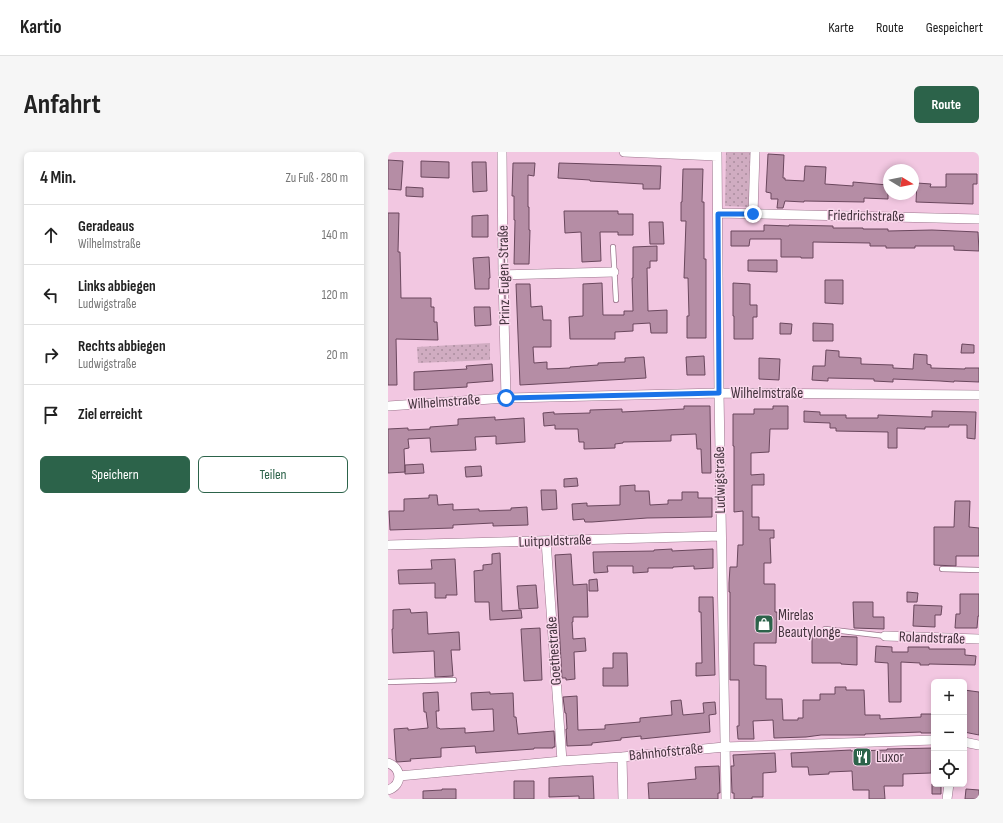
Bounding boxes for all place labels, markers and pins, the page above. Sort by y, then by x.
place label: Mirelas Beautylonge [778,606,841,642]
shop icon: Mirelas Beautylonge [753,613,775,635]
restaurant icon: Luxor [851,746,873,768]
place label: Luxor [876,748,904,767]

